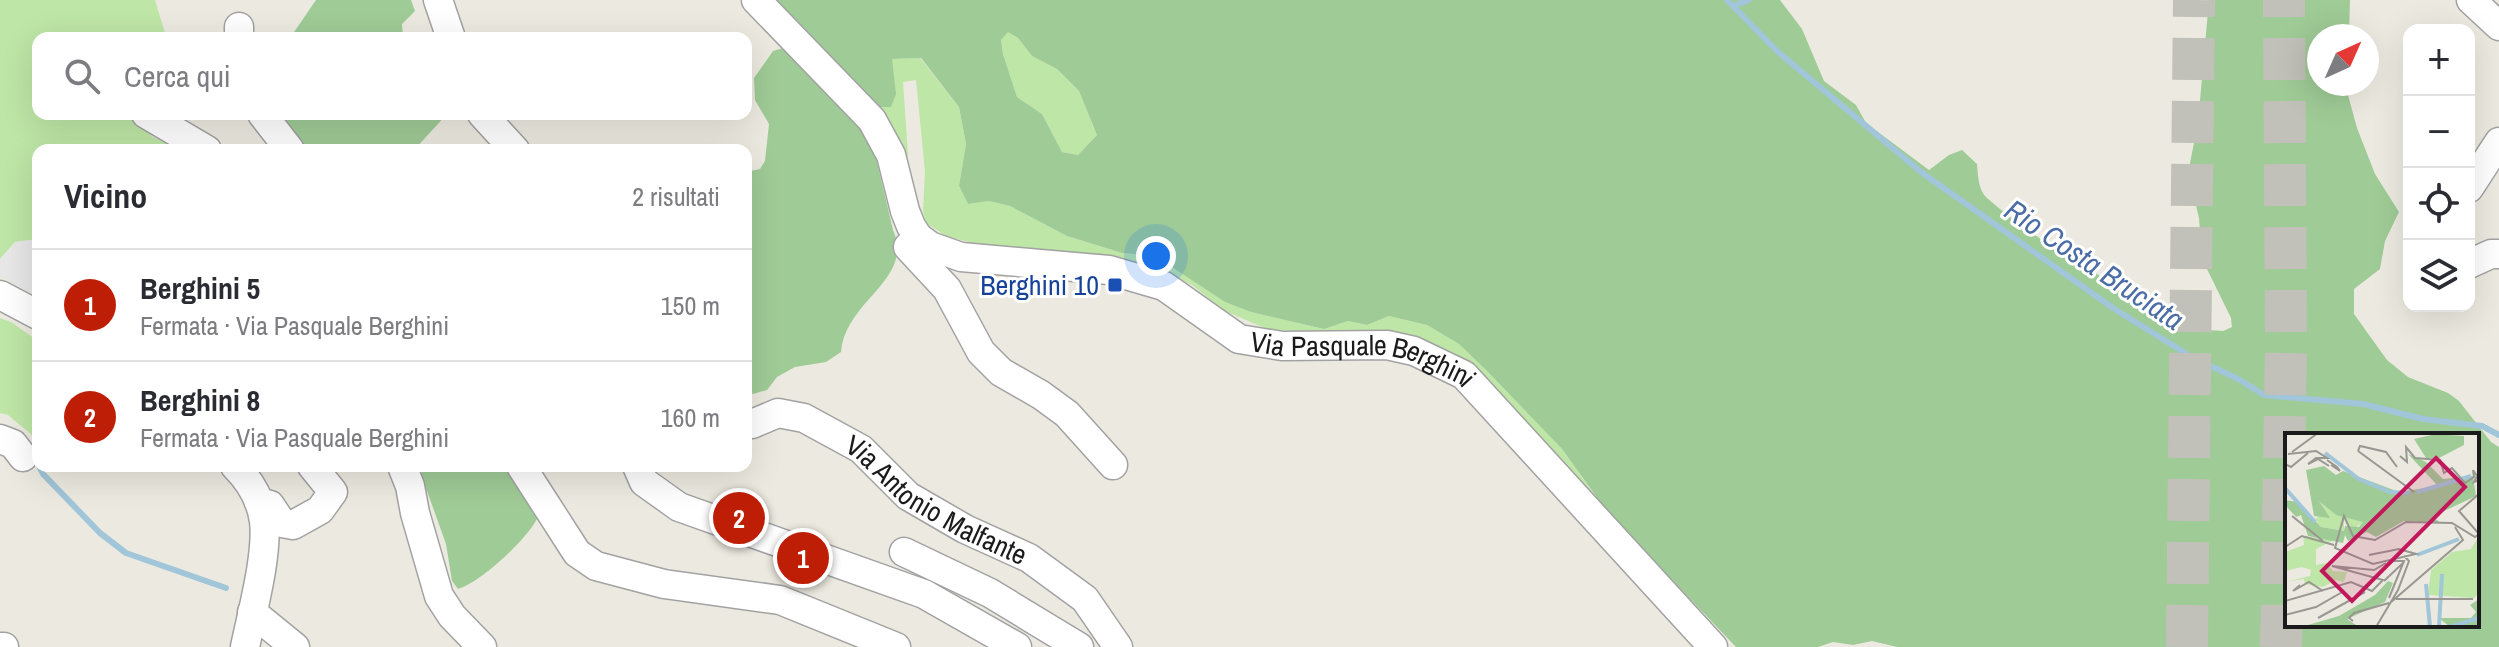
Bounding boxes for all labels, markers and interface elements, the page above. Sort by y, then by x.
north arrow [2307,24,2379,96]
map controls [2403,24,2475,312]
button: + [2403,24,2475,96]
search box [32,32,752,120]
icon: search [60,54,104,98]
text: Cerca qui [124,56,231,96]
button: − [2403,96,2475,168]
button: locate [2403,168,2475,240]
text: Vicino [64,173,147,219]
text: 2 risultati [632,179,720,214]
water label: Rio Costa Bruciata [1997,189,2192,339]
your location [1136,236,1176,276]
button: layers [2403,240,2475,312]
place label: Berghini 10 [980,266,1099,304]
text: Berghini 5 [140,268,260,308]
marker: Berghini 10 [1106,276,1124,294]
text: 1 [84,288,96,323]
text: 150 m [661,288,720,323]
text: Fermata · Via Pasquale Berghini [140,308,449,343]
street label: Via Pasquale Berghini [1248,322,1485,395]
text: Berghini 8 [140,380,260,420]
text: 2 [84,400,96,435]
text: 160 m [661,400,720,435]
text: Fermata · Via Pasquale Berghini [140,420,449,455]
street label: Via Antonio Malfante [839,425,1033,574]
inset map [2285,433,2479,627]
pin: 2 [713,488,765,548]
pin: 1 [777,528,829,588]

